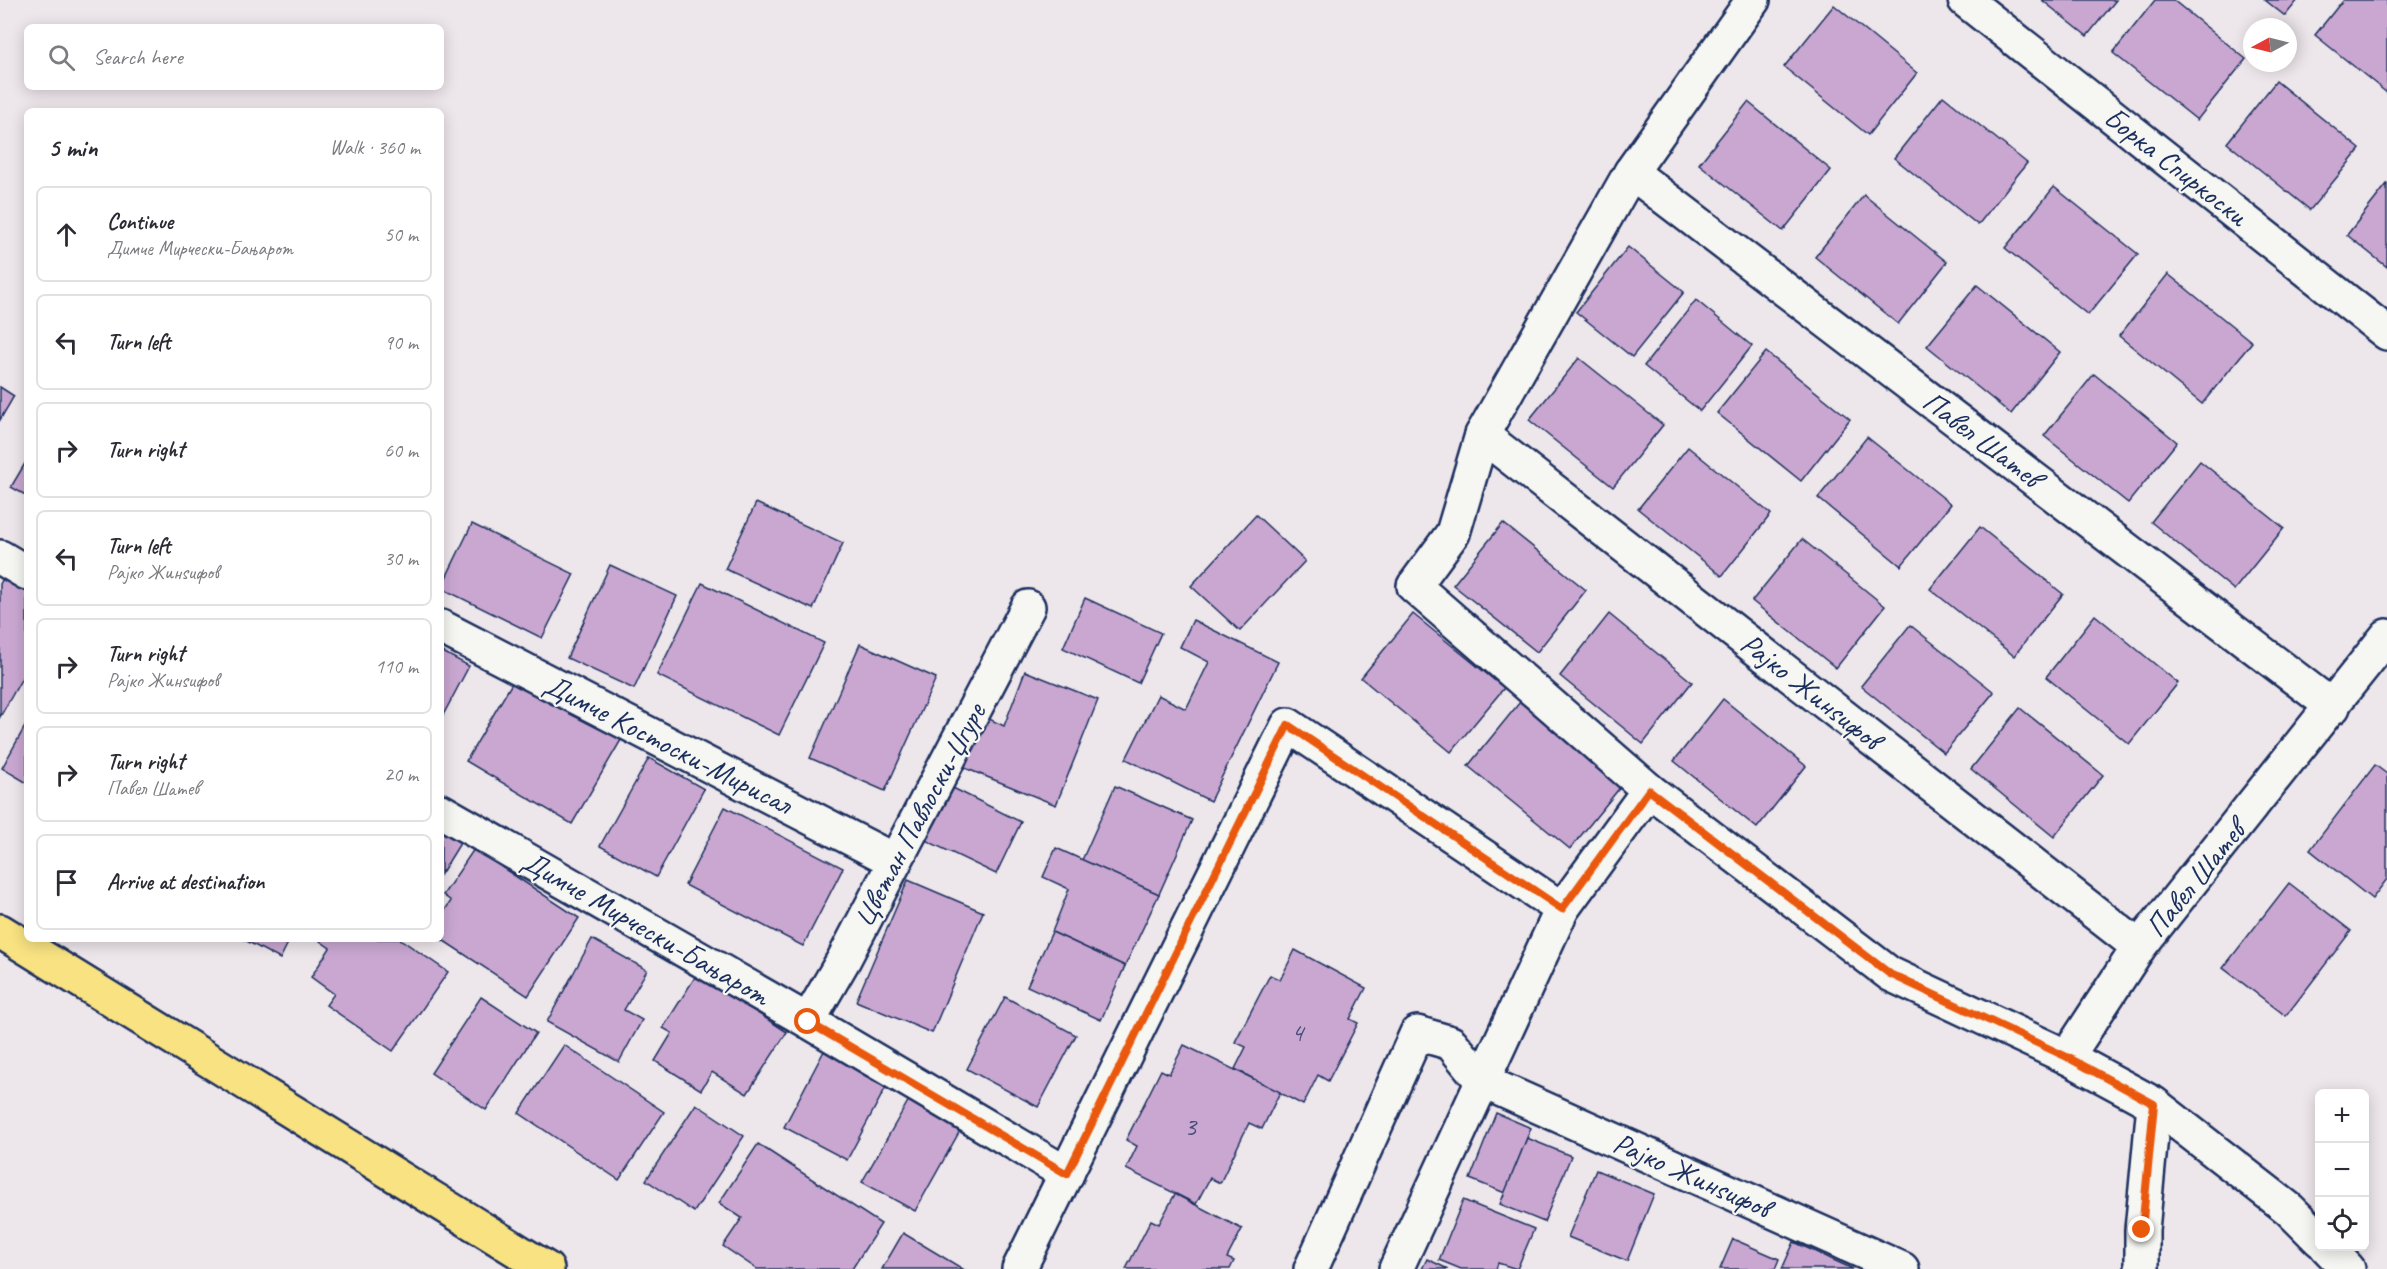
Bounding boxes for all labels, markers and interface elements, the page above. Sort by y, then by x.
north arrow [2243,18,2297,72]
search box [24,24,444,90]
icon: search [45,41,78,74]
text: Search here [93,43,183,71]
street label: Борка Спиркоски [2096,98,2257,235]
text: 5 min [48,131,97,164]
text: Walk · 360 m [330,135,420,160]
text: Continue [107,208,173,236]
icon: ahead [50,218,83,251]
text: 50 m [384,222,418,247]
text: Димче Мирчески-Бањарот [107,236,293,261]
icon: left [50,326,83,359]
text: Turn left [107,328,171,356]
text: 90 m [384,330,418,355]
street label: Павел Шатев [1915,382,2054,500]
icon: right [50,434,83,467]
text: Turn right [107,436,184,464]
text: 60 m [384,438,418,463]
text: Turn left [107,532,171,560]
icon: left [50,542,83,575]
text: 30 m [384,546,418,571]
text: Рајко Жинѕифов [107,560,219,585]
street label: Рајко Жинѕифов [1733,624,1893,761]
text: Turn right [107,640,184,668]
icon: right [50,650,83,683]
text: 110 m [375,654,418,679]
street label: Димче Костоски-Мирисал [538,665,800,824]
text: Рајко Жинѕифов [107,668,219,693]
street label: Цветан Павлоски-Џгуре [844,695,995,933]
text: Turn right [107,748,184,776]
icon: right [50,758,83,791]
text: 20 m [384,762,418,787]
text: Павел Шатев [107,776,199,801]
street label: Павел Шатев [2137,808,2258,945]
street label: Димче Мирчески-Бањарот [516,842,778,1015]
icon: arrive [50,866,83,899]
text: Arrive at destination [107,868,264,896]
route start [794,1008,820,1034]
house number: 4 [1291,1015,1306,1049]
map controls [2315,1089,2369,1251]
button: + [2315,1089,2369,1143]
house number: 3 [1184,1109,1198,1143]
street label: Рајко Жинѕифов [1608,1124,1781,1229]
button: − [2315,1143,2369,1197]
button: locate [2315,1197,2369,1251]
route end [2128,1216,2154,1242]

